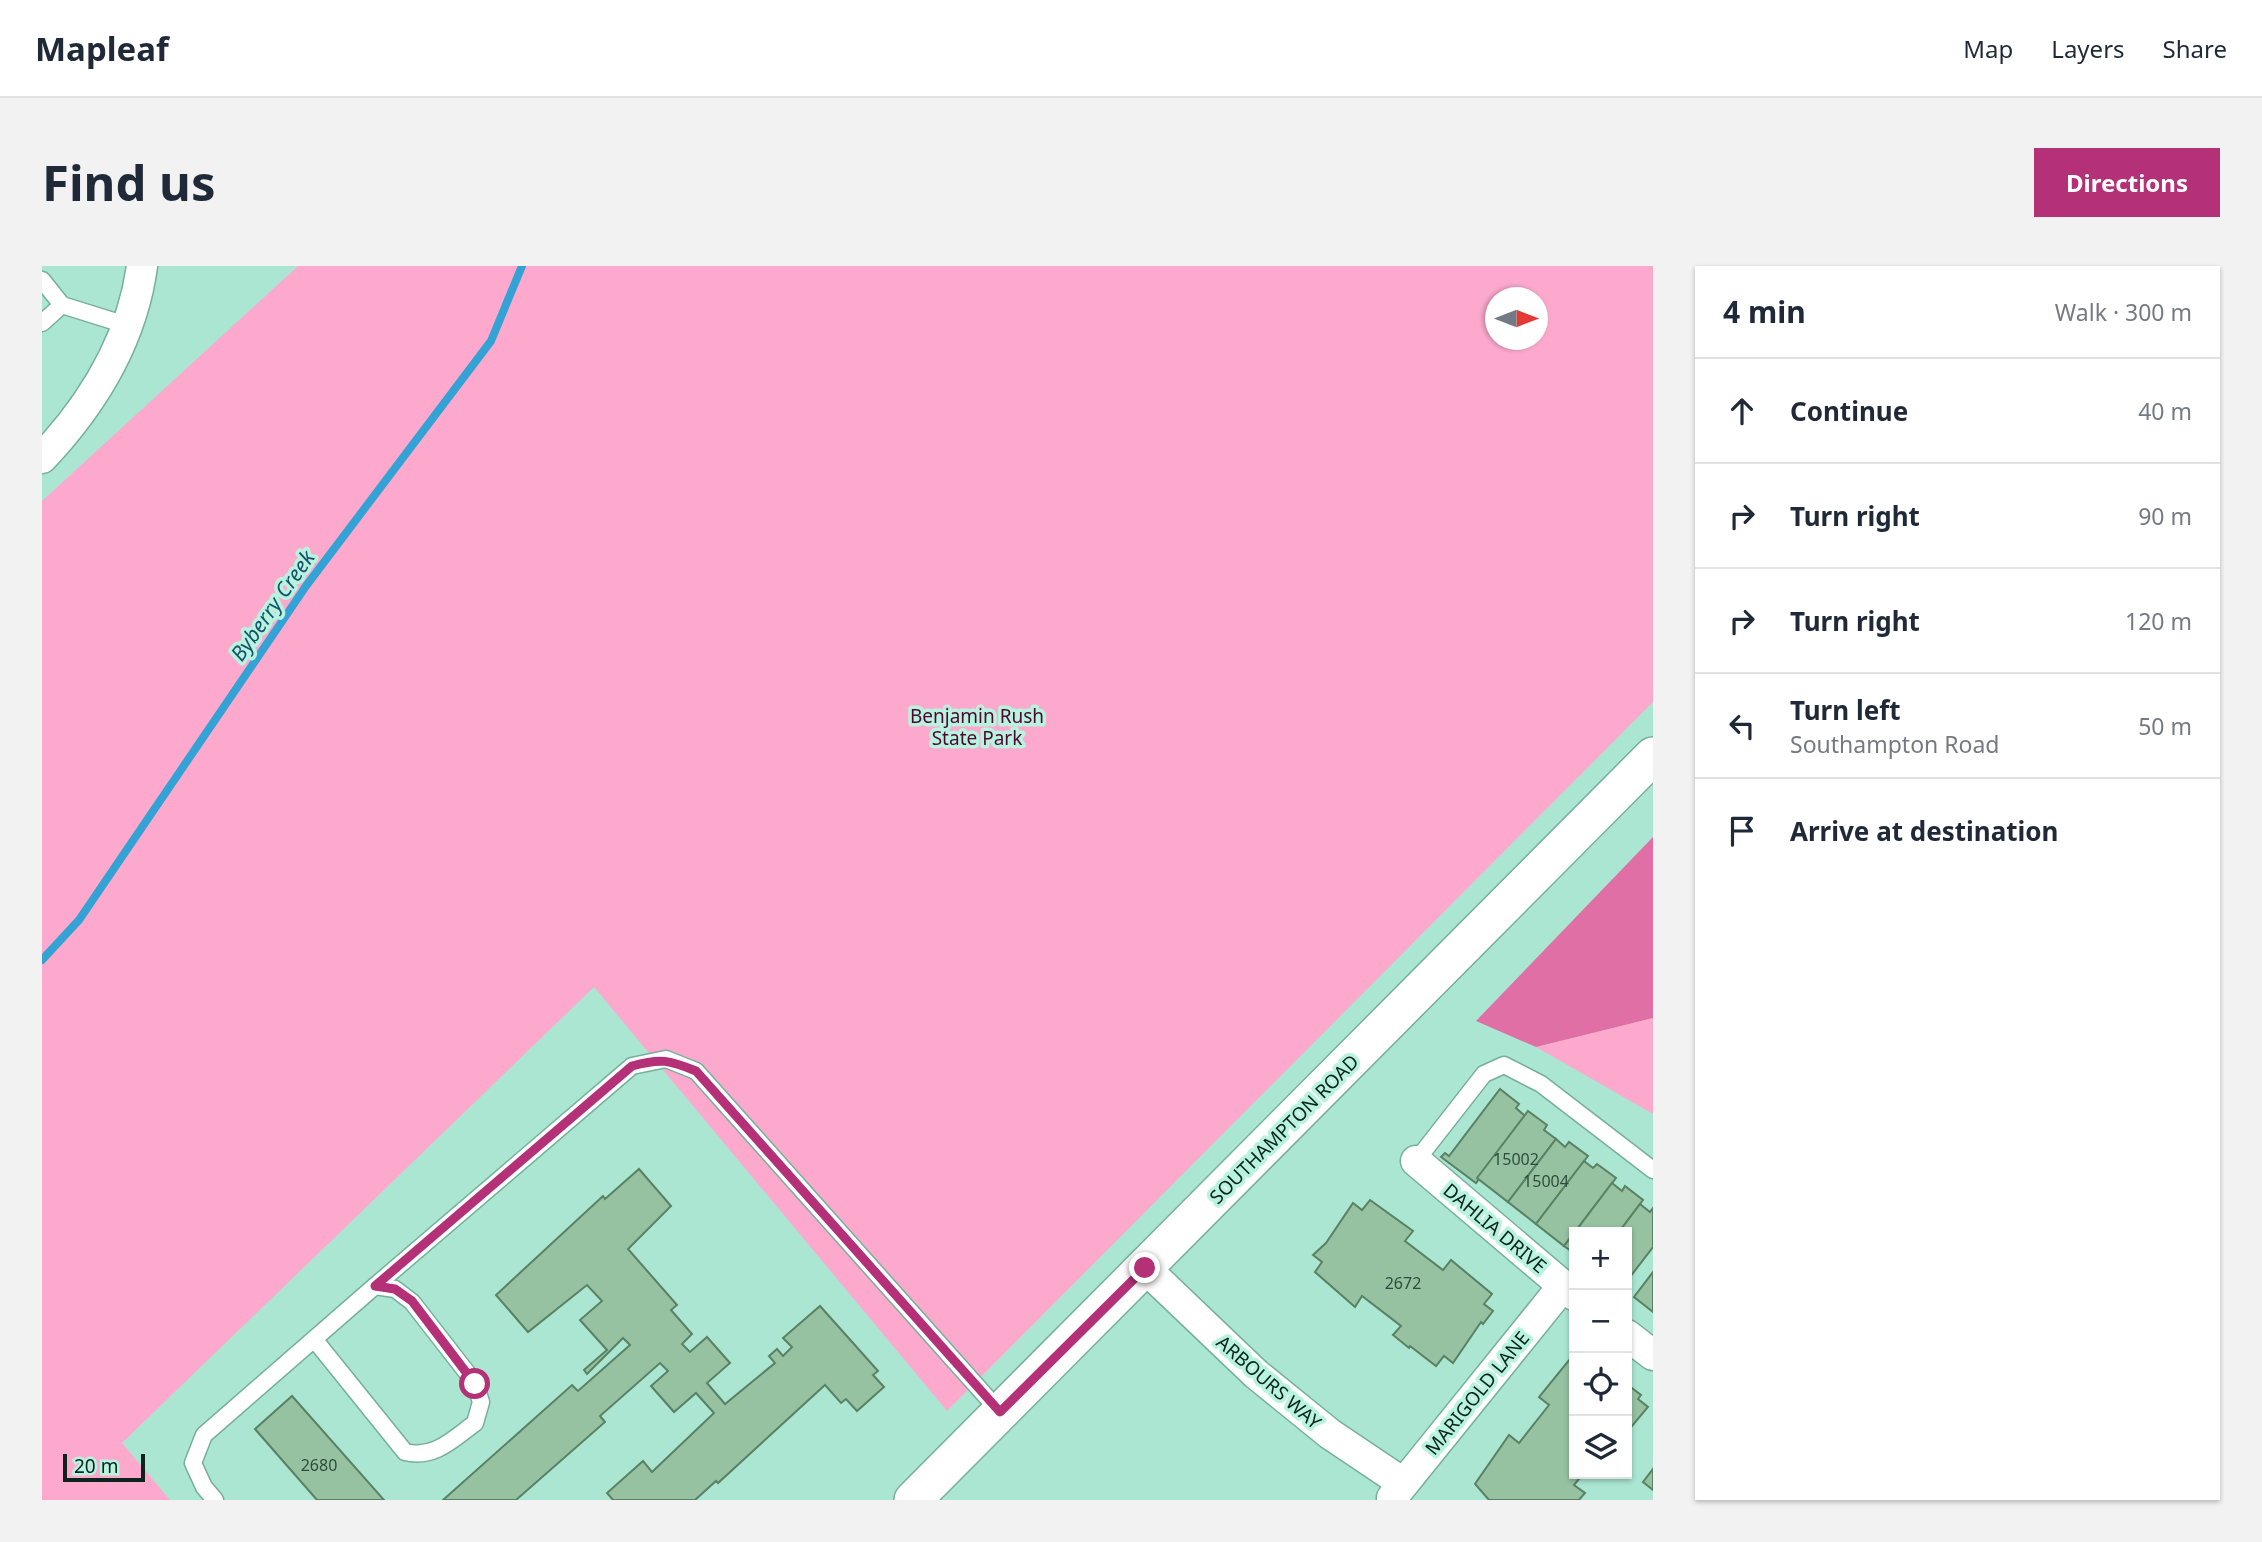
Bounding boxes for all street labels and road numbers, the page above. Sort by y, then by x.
street label: SOUTHAMPTON ROAD [1204,1049,1364,1209]
street label: DAHLIA DRIVE [1438,1177,1552,1279]
street label: MARIGOLD LANE [1419,1326,1535,1460]
street label: ARBOURS WAY [1211,1329,1327,1435]

